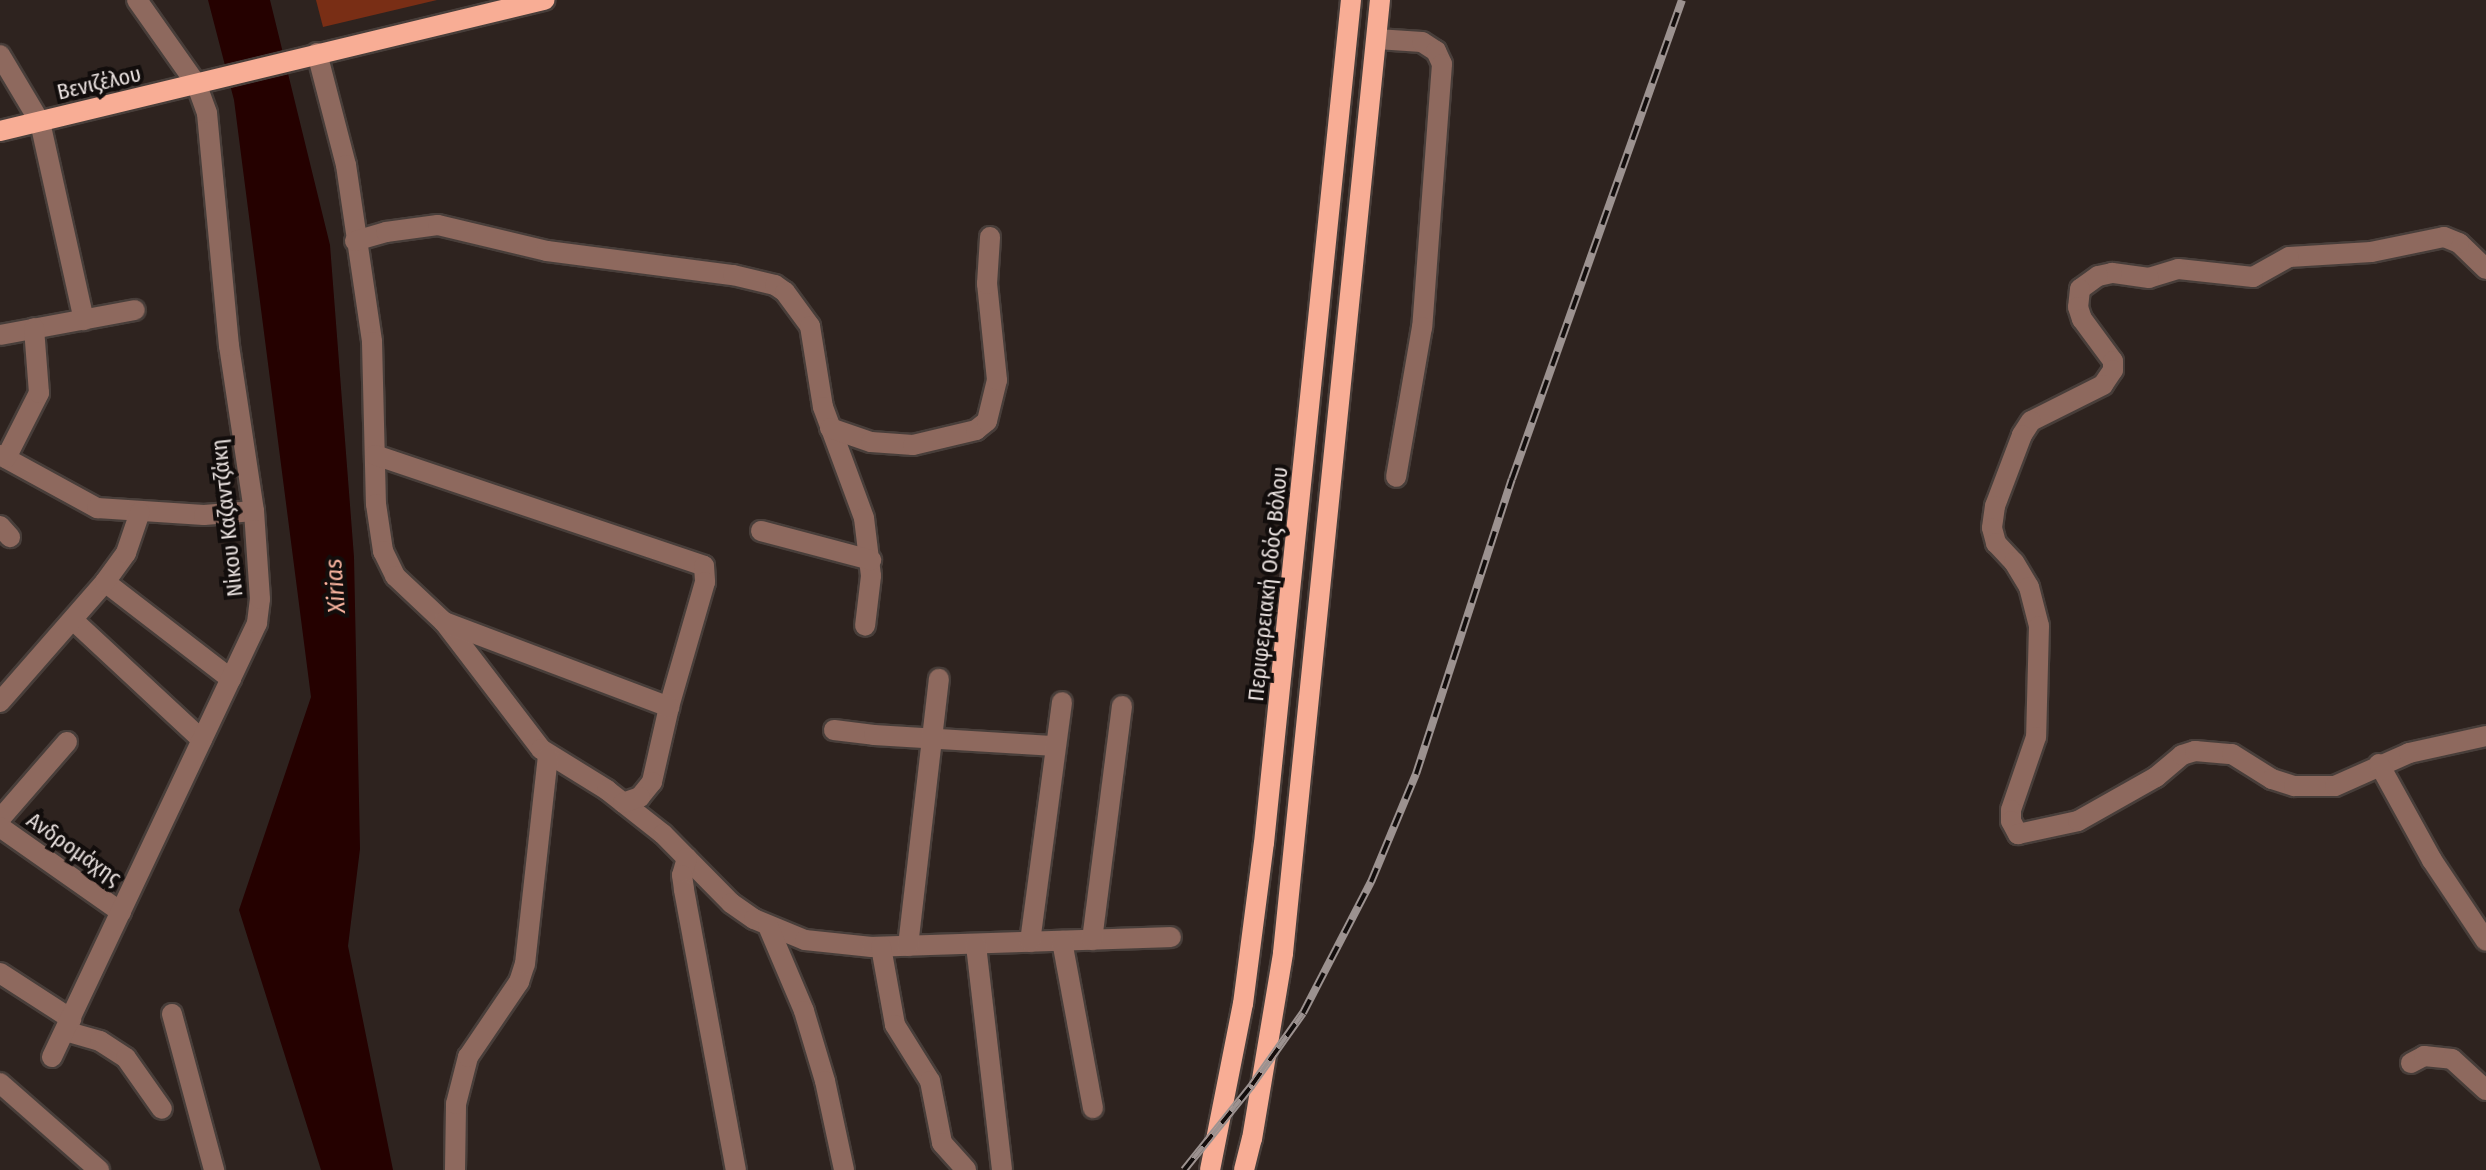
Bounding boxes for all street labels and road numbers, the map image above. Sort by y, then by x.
street label: Βενιζέλου [54,61,144,105]
street label: Νίκου Καζαντζάκη [206,438,248,598]
street label: Περιφερειακή Οδός Βόλου [1243,465,1293,703]
street label: Ανδρομάχης [22,807,126,891]

